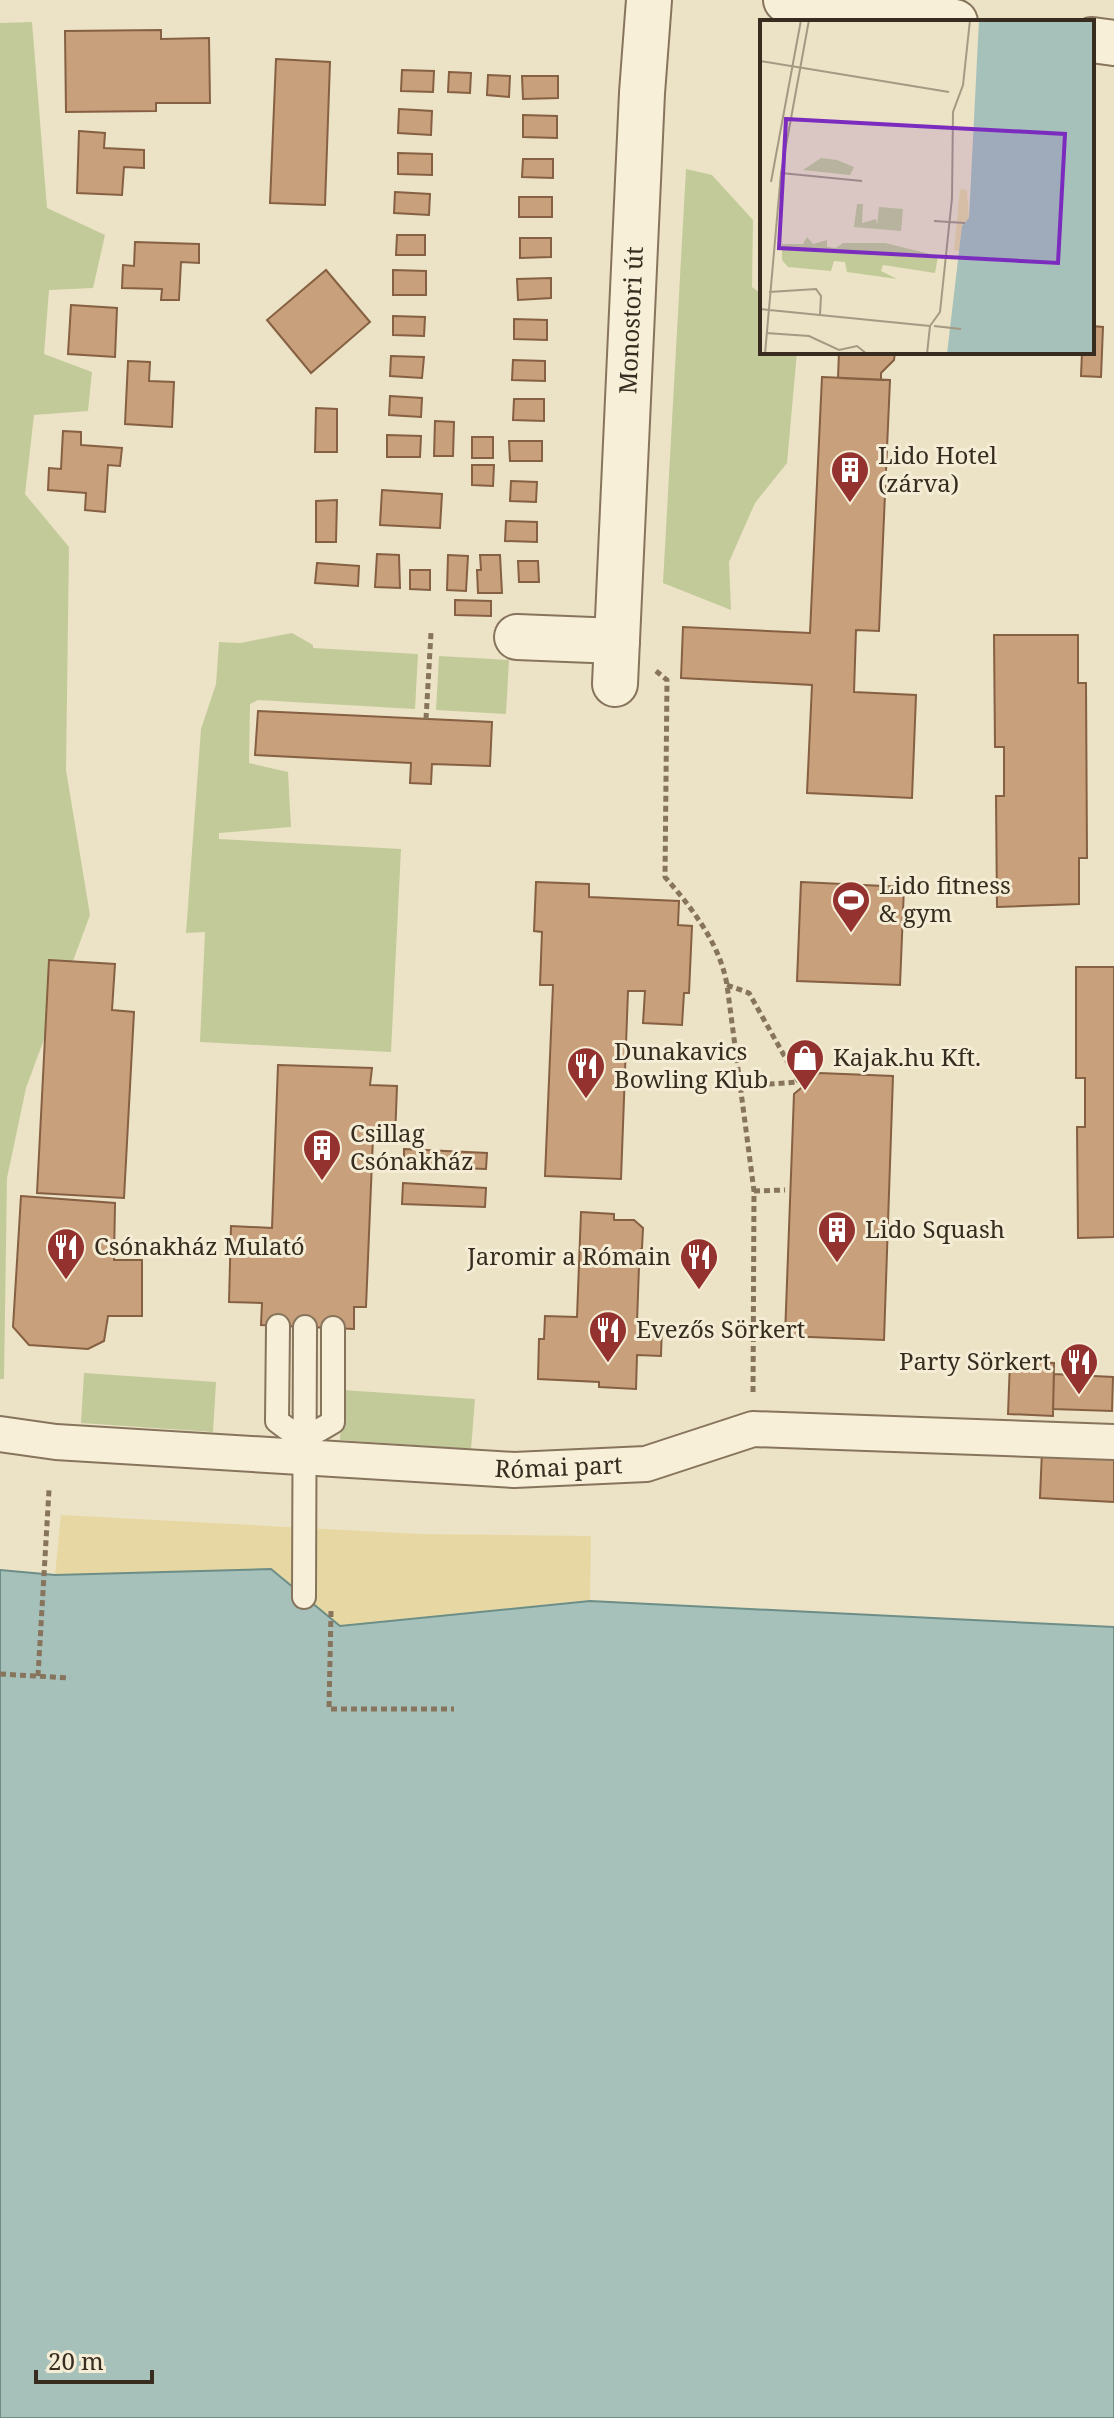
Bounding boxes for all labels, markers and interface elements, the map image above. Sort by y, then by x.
inset map [760,20,1094,354]
street label: Monostori út [610,246,650,395]
place label: Lido Hotel (zárva) [878,438,998,499]
building icon: Lido Hotel (zárva) [829,449,871,504]
place label: Lido fitness & gym [879,868,1011,929]
sports icon: Lido fitness & gym [830,879,872,934]
place label: Dunakavics Bowling Klub [614,1034,768,1095]
shop icon: Kajak.hu Kft. [784,1037,826,1092]
place label: Kajak.hu Kft. [833,1040,981,1073]
restaurant icon: Dunakavics Bowling Klub [565,1045,607,1100]
place label: Csillag Csónakház [350,1116,473,1177]
building icon: Csillag Csónakház [301,1127,343,1182]
building icon: Lido Squash [816,1209,858,1264]
place label: Lido Squash [865,1212,1005,1245]
restaurant icon: Csónakház Mulató [45,1226,87,1281]
place label: Csónakház Mulató [94,1229,305,1262]
restaurant icon: Jaromir a Rómain [678,1236,720,1291]
place label: Jaromir a Rómain [466,1239,671,1272]
restaurant icon: Evezős Sörkert [587,1309,629,1364]
place label: Evezős Sörkert [636,1312,805,1345]
restaurant icon: Party Sörkert [1058,1341,1100,1396]
place label: Party Sörkert [899,1344,1051,1377]
street label: Római part [494,1447,623,1485]
scale bar [36,2334,152,2384]
text: 20 m [48,2344,104,2377]

